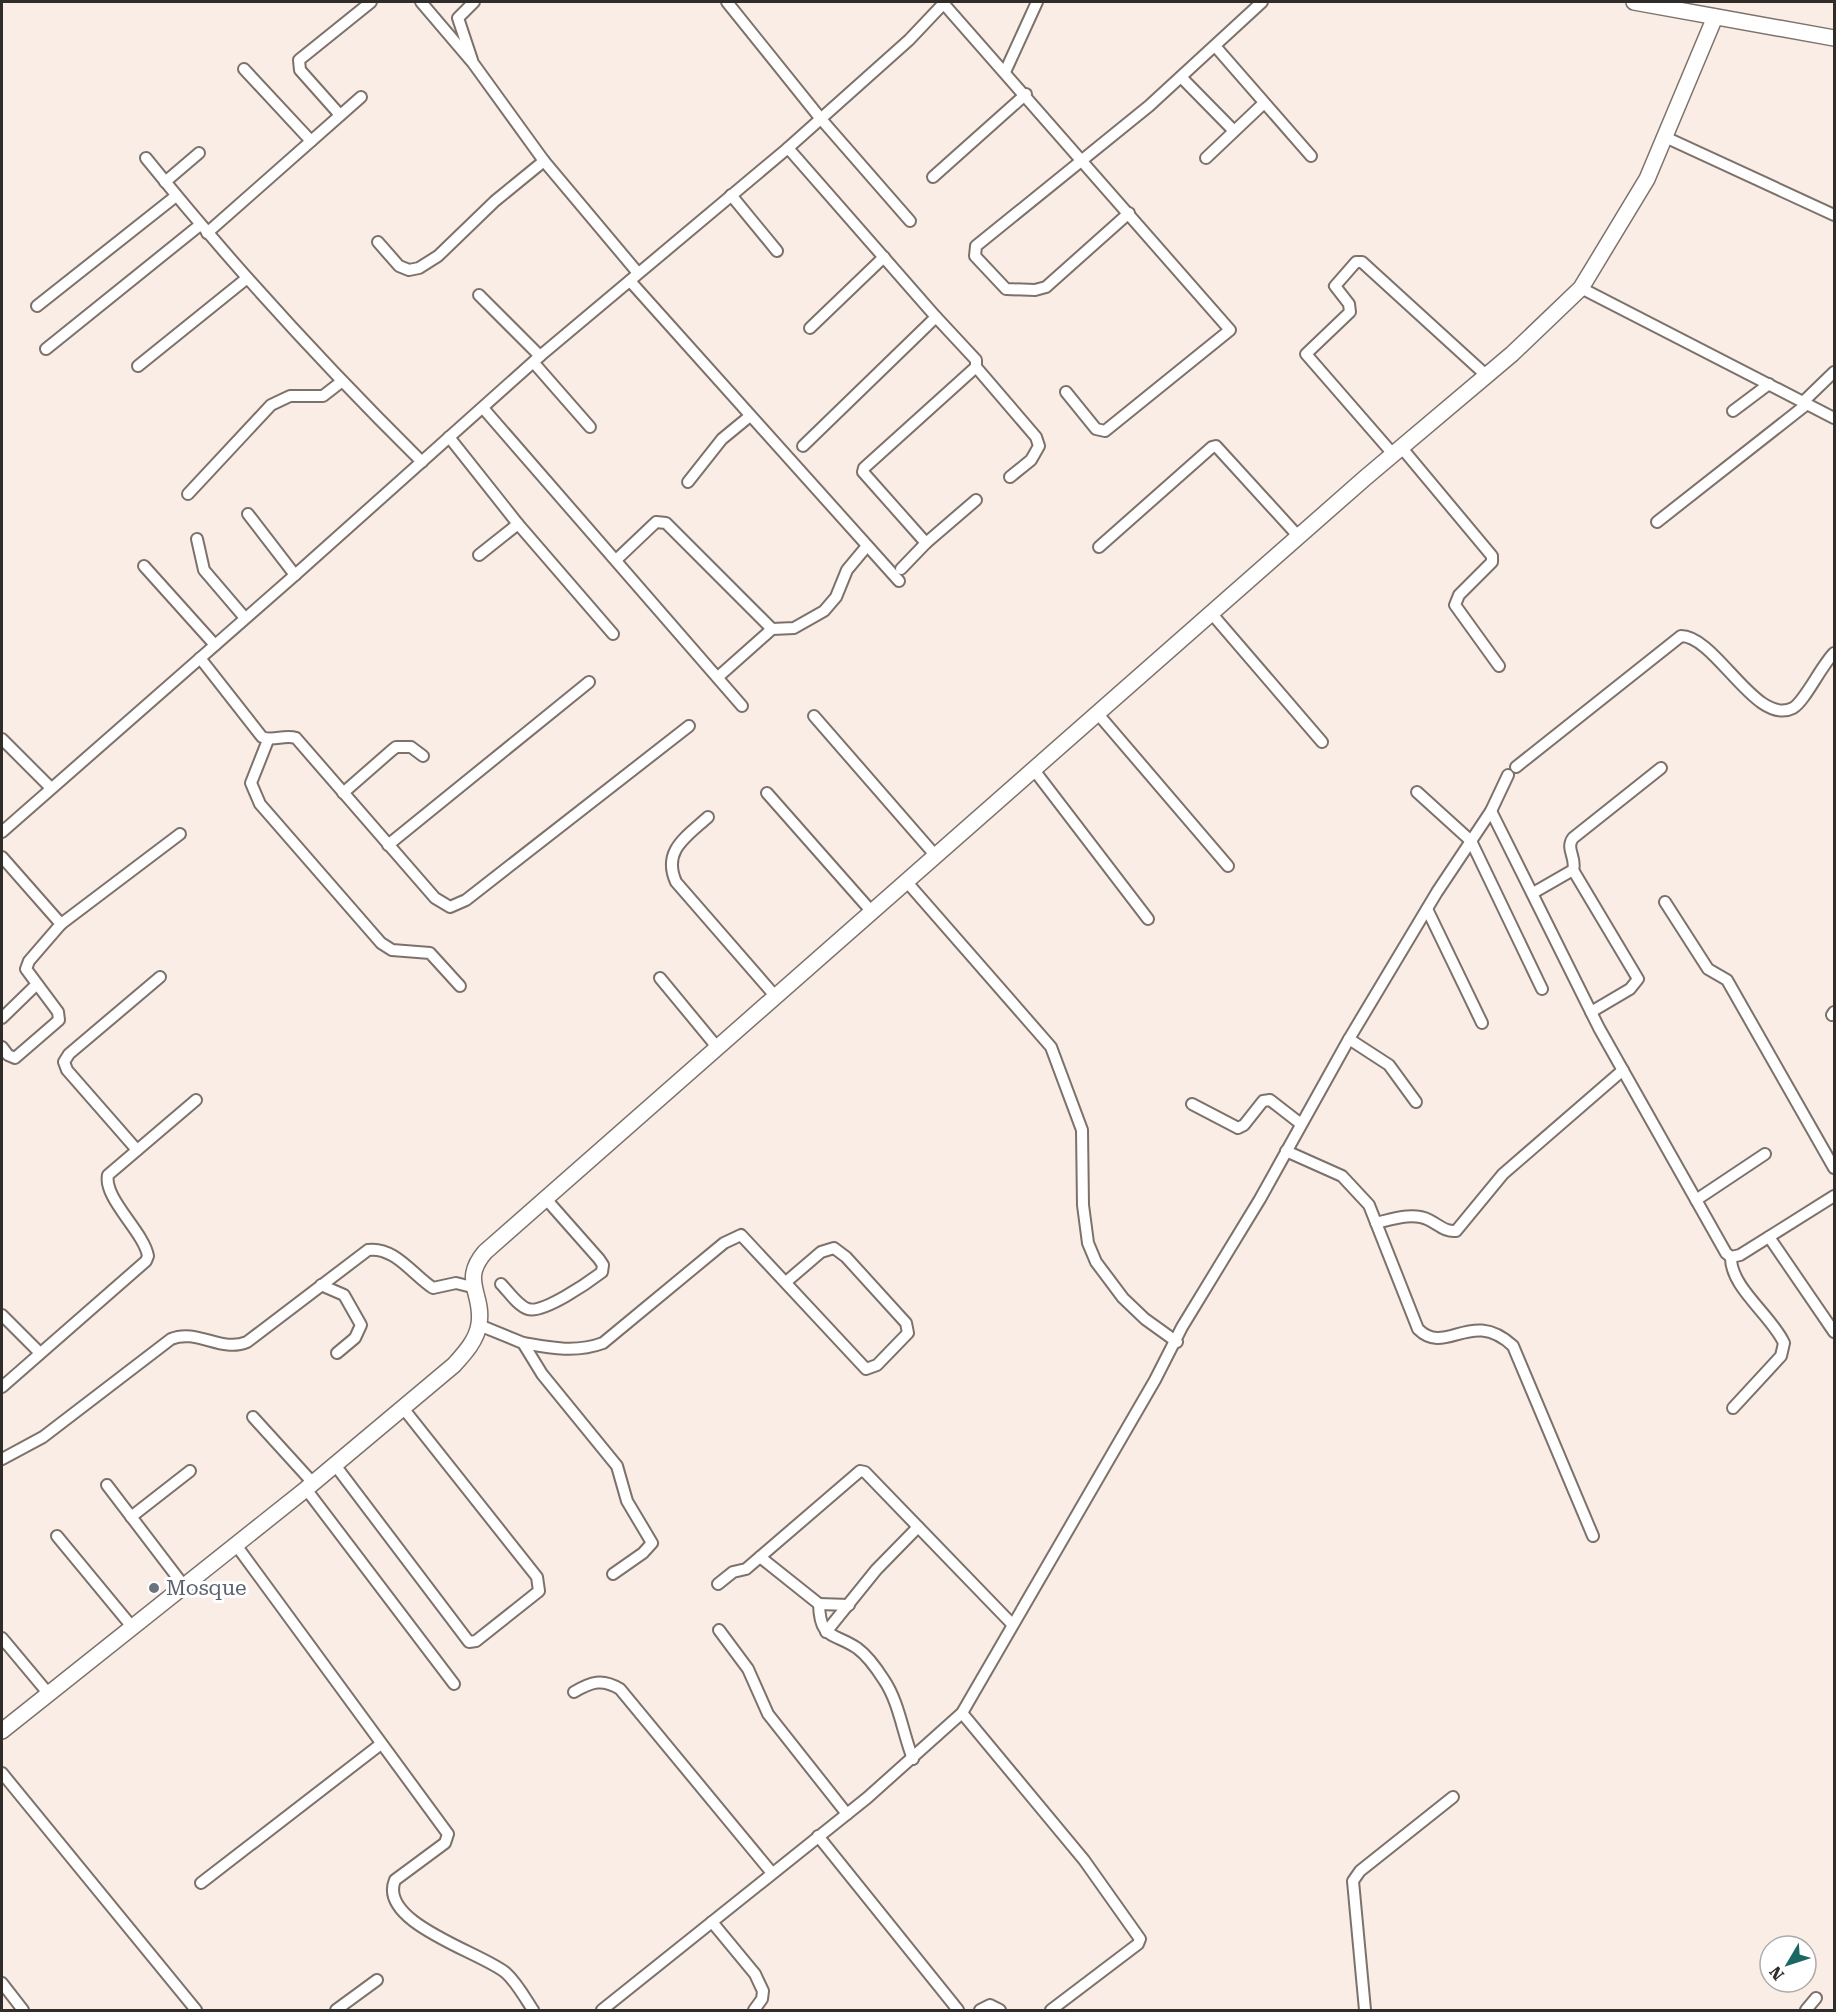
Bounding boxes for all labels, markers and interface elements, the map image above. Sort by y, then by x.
place label: Mosque [166,1576,247,1600]
marker: Mosque [147,1581,161,1595]
north arrow [1758,1934,1818,1994]
text: N [1765,1962,1788,1984]

